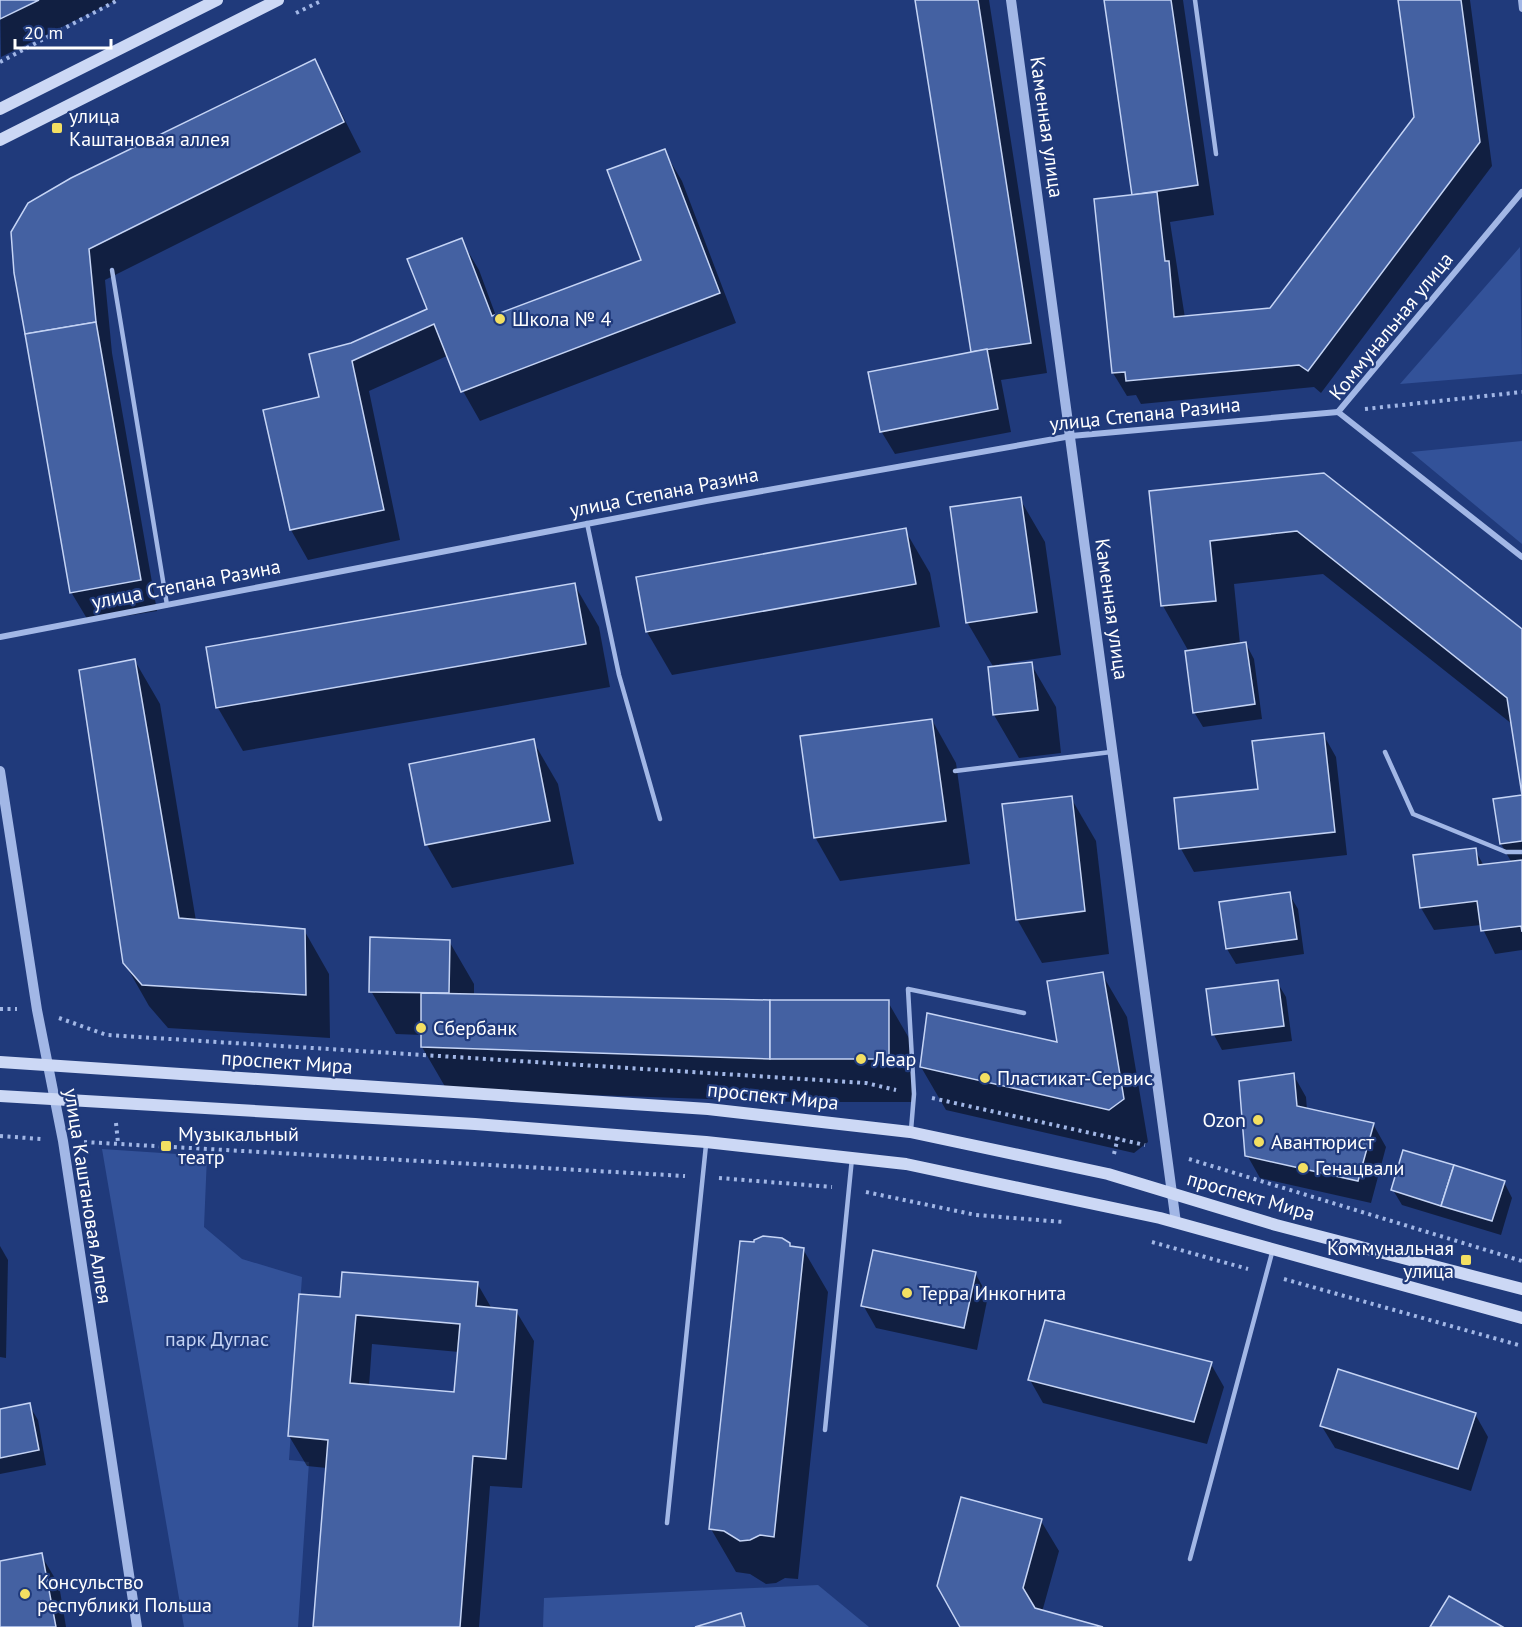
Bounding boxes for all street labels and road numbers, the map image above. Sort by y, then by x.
street label: Каменная улица [1024,55,1070,199]
street label: Коммунальная улица [1323,247,1459,405]
street label: улица Степана Разина [1048,391,1242,437]
street label: улица Степана Разина [567,461,761,523]
street label: Каменная улица [1089,537,1135,681]
street label: улица Степана Разина [89,553,283,615]
street label: проспект Мира [220,1044,354,1080]
street label: проспект Мира [706,1076,840,1116]
street label: улица Каштановая Аллея [58,1086,118,1306]
street label: проспект Мира [1184,1165,1318,1227]

